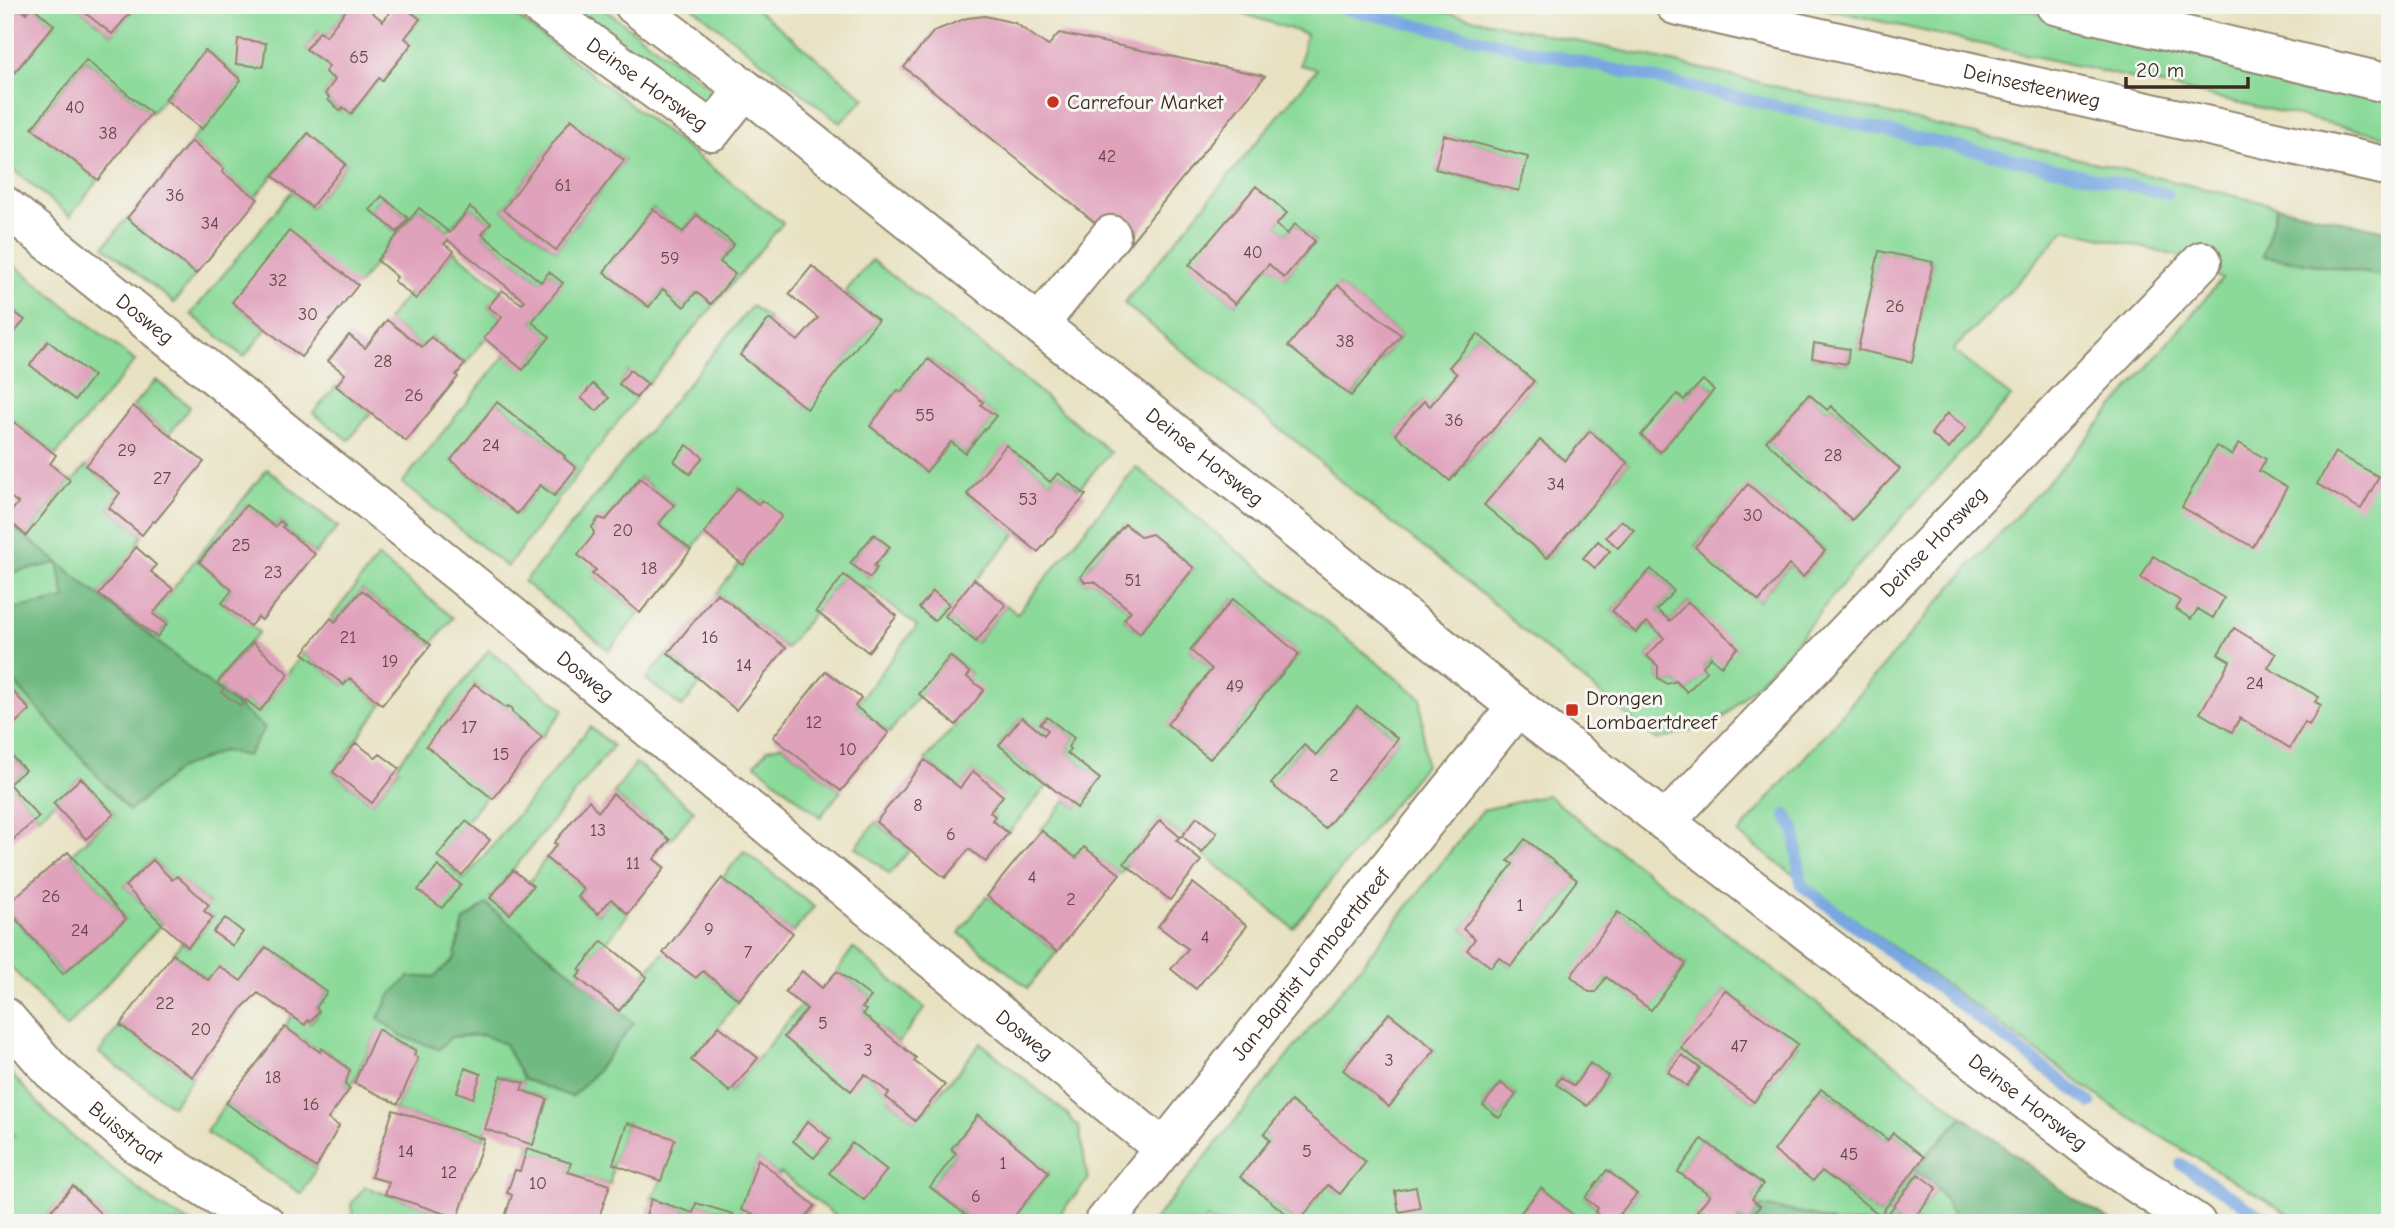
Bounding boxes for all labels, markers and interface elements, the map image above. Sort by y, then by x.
street label: Deinse Horsweg [582,32,713,136]
scale bar [2126,46,2248,90]
house number: 65 [349,47,369,68]
text: 20 m [2136,58,2184,82]
street label: Deinsesteenweg [1961,59,2103,113]
place label: Carrefour Market [1067,90,1224,114]
marker: Carrefour Market [1045,94,1061,110]
house number: 40 [65,97,85,118]
house number: 38 [99,123,117,144]
house number: 42 [1098,146,1116,167]
house number: 61 [555,175,571,196]
house number: 36 [166,185,184,206]
house number: 34 [201,213,219,234]
house number: 40 [1243,242,1263,263]
house number: 59 [660,248,680,269]
house number: 32 [269,270,287,291]
street label: Dosweg [111,289,178,350]
house number: 26 [1885,296,1905,317]
house number: 30 [298,304,318,325]
house number: 38 [1336,331,1354,352]
house number: 28 [374,351,392,372]
house number: 26 [404,385,424,406]
street label: Deinse Horsweg [1141,403,1268,511]
house number: 55 [915,405,935,426]
house number: 36 [1445,410,1463,431]
house number: 24 [482,435,500,456]
house number: 29 [118,440,136,461]
house number: 28 [1824,445,1842,466]
house number: 27 [153,468,171,489]
house number: 34 [1547,474,1565,495]
street label: Deinse Horsweg [1875,482,1992,602]
house number: 53 [1019,489,1037,510]
house number: 30 [1743,505,1763,526]
house number: 20 [613,520,633,541]
house number: 25 [231,535,251,556]
house number: 18 [641,558,657,579]
house number: 23 [264,562,282,583]
house number: 51 [1125,570,1141,591]
house number: 21 [340,627,356,648]
house number: 16 [702,627,718,648]
street label: Dosweg [552,646,619,707]
house number: 19 [382,651,398,672]
house number: 14 [736,655,752,676]
house number: 24 [2246,673,2264,694]
house number: 49 [1226,676,1244,697]
place label: Drongen Lombaertdreef [1586,686,1718,734]
marker: Drongen Lombaertdreef [1564,702,1580,718]
house number: 12 [806,712,822,733]
house number: 17 [461,717,477,738]
house number: 10 [839,739,857,760]
house number: 15 [493,744,509,765]
house number: 2 [1329,765,1339,786]
house number: 8 [913,795,923,816]
house number: 13 [590,820,606,841]
house number: 6 [946,824,956,845]
house number: 11 [626,853,640,874]
street label: Jan-Baptist Lombaertdreef [1227,863,1396,1065]
house number: 4 [1028,867,1036,888]
house number: 26 [41,886,61,907]
house number: 2 [1066,889,1076,910]
house number: 1 [1516,895,1524,916]
house number: 9 [704,919,714,940]
house number: 24 [71,920,89,941]
house number: 4 [1201,927,1209,948]
house number: 7 [744,942,753,963]
house number: 22 [156,993,174,1014]
street label: Dosweg [991,1005,1058,1065]
house number: 5 [818,1013,828,1034]
house number: 20 [191,1019,211,1040]
house number: 47 [1730,1036,1748,1057]
house number: 3 [863,1040,873,1061]
street label: Deinse Horsweg [1964,1049,2092,1155]
house number: 3 [1384,1050,1394,1071]
house number: 18 [265,1067,281,1088]
house number: 16 [303,1094,319,1115]
street label: Buisstraat [84,1096,168,1170]
house number: 14 [398,1141,414,1162]
house number: 5 [1302,1141,1312,1162]
house number: 45 [1840,1144,1858,1165]
house number: 1 [999,1153,1007,1174]
house number: 12 [441,1162,457,1183]
house number: 10 [529,1173,547,1194]
house number: 6 [971,1186,981,1207]

